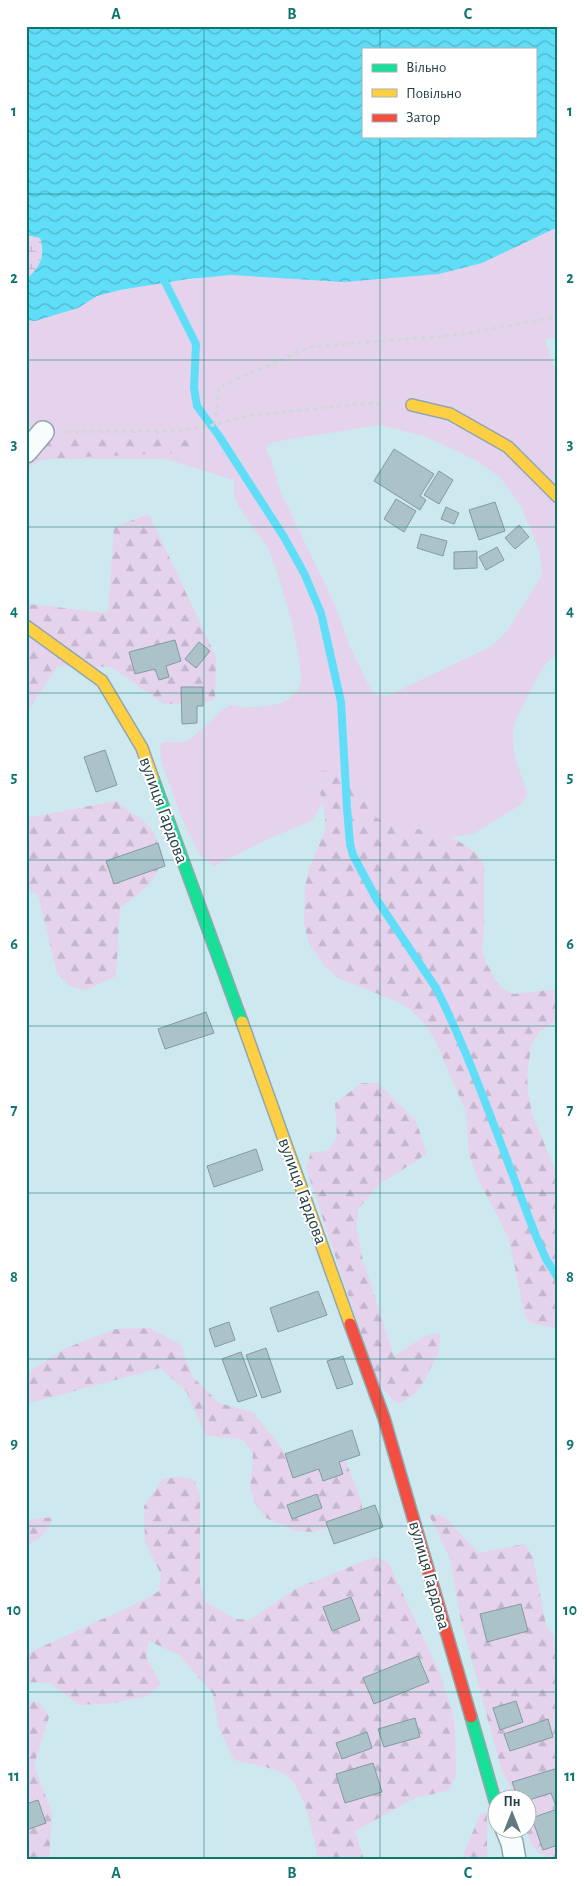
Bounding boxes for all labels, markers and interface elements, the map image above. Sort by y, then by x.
text: A [111,6,121,22]
text: B [287,6,297,22]
text: C [464,6,473,22]
legend [362,48,536,138]
text: Вільно [406,60,446,75]
text: Повільно [406,86,462,101]
text: 1 [11,103,17,119]
text: 1 [567,103,573,119]
text: Затор [406,110,441,125]
text: 2 [10,270,18,286]
text: 2 [566,270,574,286]
text: 3 [11,436,18,452]
text: 3 [567,436,574,452]
text: 4 [10,603,18,619]
text: 4 [566,603,574,619]
street label: вулиця Гардова [135,755,191,866]
text: 5 [11,769,18,785]
text: 5 [567,769,574,785]
text: 6 [10,936,18,952]
text: 6 [566,936,574,952]
text: 7 [11,1102,18,1118]
text: 7 [567,1102,574,1118]
street label: вулиця Гардова [274,1136,330,1247]
text: 8 [10,1269,18,1285]
text: 8 [566,1269,574,1285]
text: 9 [10,1435,18,1451]
text: 9 [566,1435,574,1451]
street label: вулиця Гардова [405,1519,453,1631]
text: 10 [7,1602,21,1618]
text: 10 [563,1602,577,1618]
text: 11 [8,1768,20,1784]
text: 11 [564,1768,576,1784]
north arrow [486,1788,536,1838]
text: Пн [503,1795,521,1809]
text: A [111,1865,121,1881]
text: B [287,1865,297,1881]
text: C [464,1865,473,1881]

